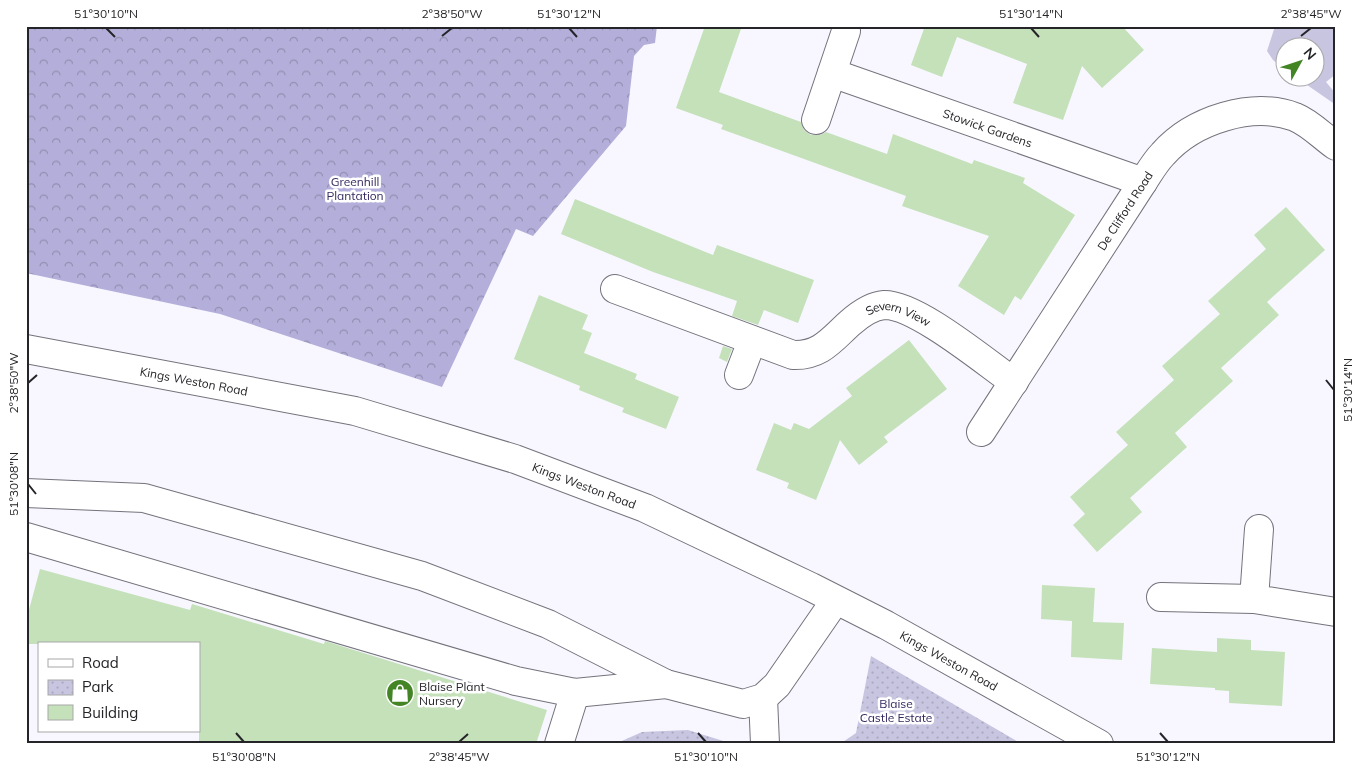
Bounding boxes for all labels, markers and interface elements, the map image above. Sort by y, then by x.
text: 51°30'10"N [74,6,138,21]
text: 2°38'50"W [421,6,483,21]
text: 51°30'12"N [537,6,601,21]
text: 51°30'14"N [999,6,1063,21]
text: 2°38'45"W [1280,6,1342,21]
north arrow [1274,38,1324,88]
text: N [1300,44,1320,63]
street label: Stowick Gardens [941,105,1035,150]
street label: De Clifford Road [1093,168,1156,253]
park label: Greenhill Plantation [326,174,384,203]
street label: Severn View [863,297,934,330]
text: 2°38'50"W [6,352,21,414]
text: 51°30'14"N [1340,358,1355,422]
street label: Kings Weston Road [139,363,249,398]
text: 51°30'08"N [6,452,21,516]
street label: Kings Weston Road [530,459,638,511]
street label: Kings Weston Road [898,627,1001,694]
legend [38,642,200,732]
text: Road [82,653,119,672]
text: Park [82,677,114,696]
shop icon: Blaise Plant Nursery [385,678,415,708]
place label: Blaise Plant Nursery [419,679,485,708]
park label: Blaise Castle Estate [860,696,932,725]
text: Building [82,703,138,722]
text: 51°30'08"N [212,749,276,764]
text: 2°38'45"W [428,749,490,764]
text: 51°30'10"N [674,749,738,764]
text: 51°30'12"N [1136,749,1200,764]

